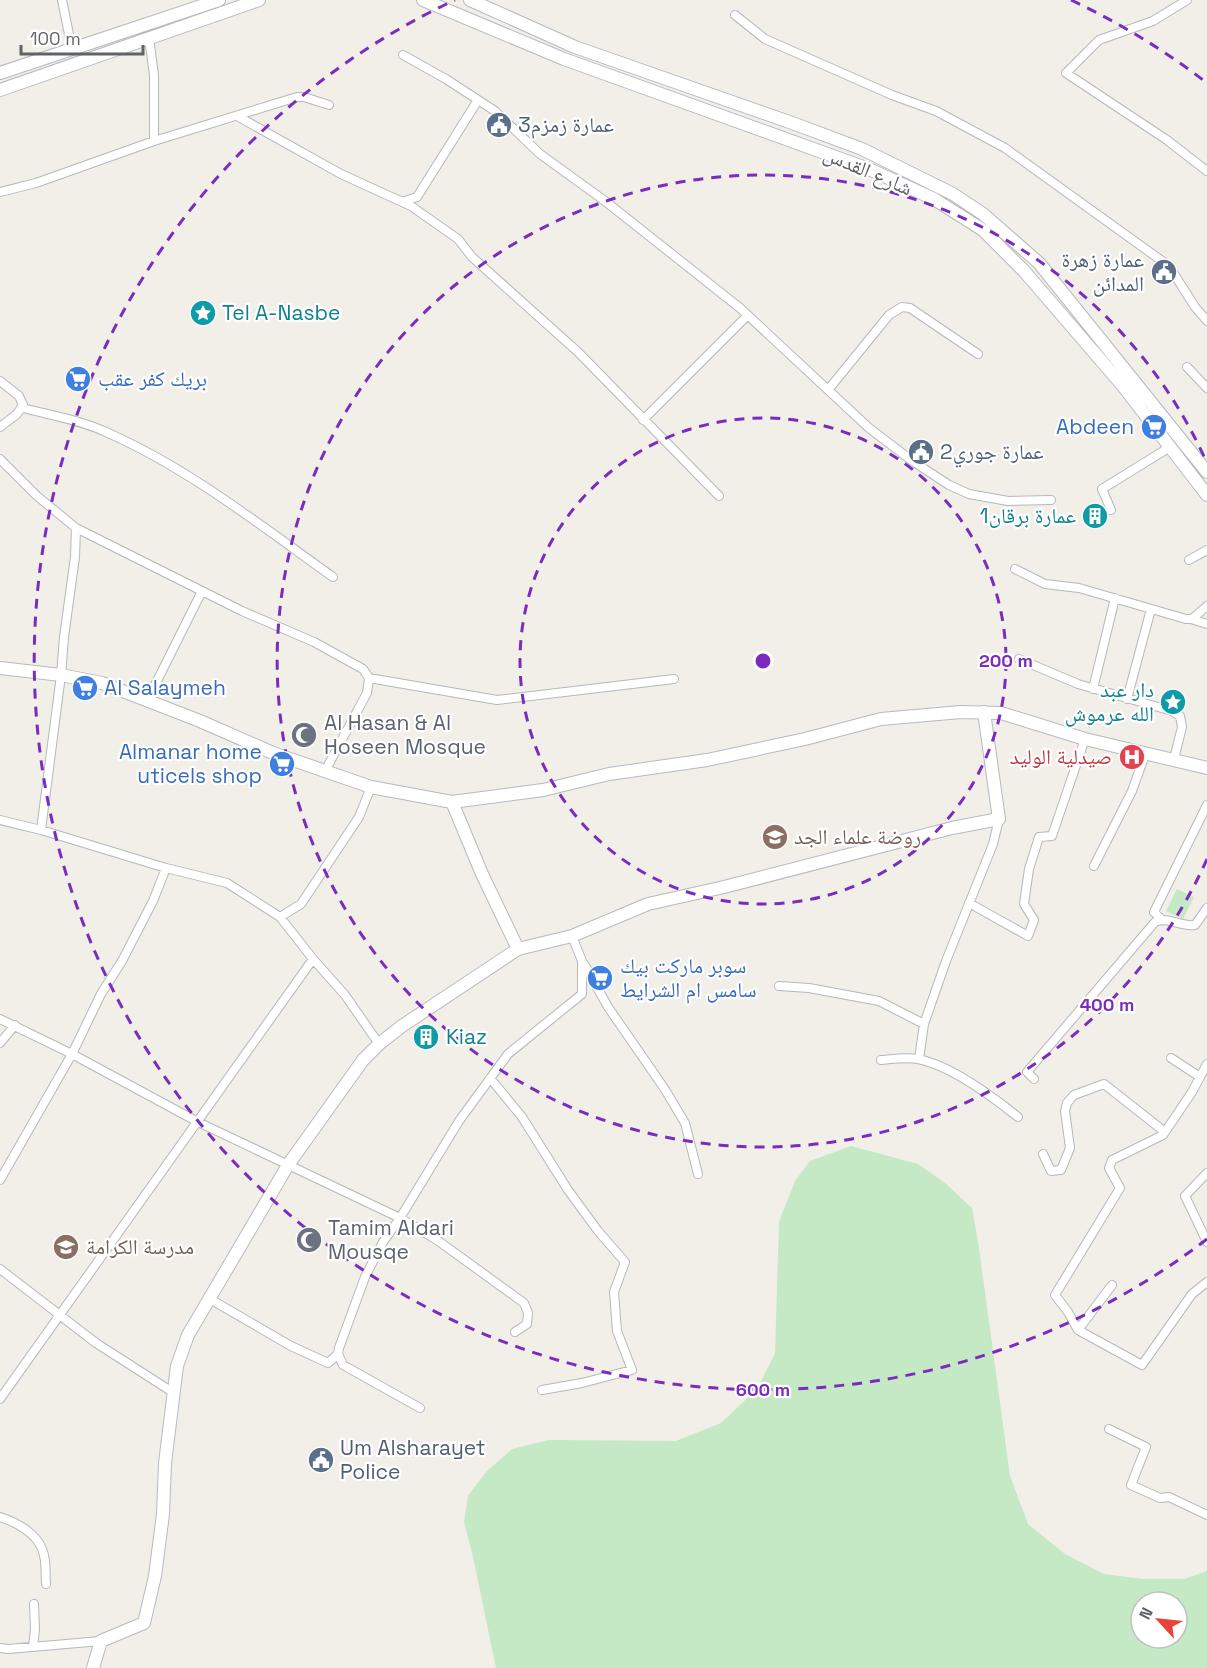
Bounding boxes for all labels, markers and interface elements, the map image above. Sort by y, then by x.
scale bar [21,18,142,56]
text: 100 m [30,27,81,50]
public building icon: عمارة زمزم3 [484,110,514,140]
place label: عمارة زمزم3 [518,111,614,139]
street label: شارع القدس [820,140,917,201]
place label: عمارة زهرة المدائن [1062,246,1144,297]
public building icon: عمارة زهرة المدائن [1149,257,1179,287]
place icon: Tel A-Nasbe [188,298,218,328]
place label: Tel A-Nasbe [222,299,340,326]
supermarket icon: بريك كفر عقب [63,364,93,394]
place label: بريك كفر عقب [98,365,207,392]
supermarket icon: Abdeen [1139,412,1169,442]
place label: Abdeen [1056,413,1134,440]
public building icon: عمارة جوري2 [906,437,936,467]
place label: عمارة جوري2 [940,438,1044,468]
building icon: 1عمارة برقان [1080,501,1110,531]
place label: 1عمارة برقان [980,502,1076,529]
text: 200 m [979,649,1033,672]
centre of rings [753,651,773,671]
supermarket icon: Al Salaymeh [70,673,100,703]
place label: Al Salaymeh [104,674,226,701]
place label: دار عبد الله عرموش [1065,676,1154,727]
place icon: دار عبد الله عرموش [1158,687,1188,717]
place label: Al Hasan & Al Hoseen Mosque [324,709,486,760]
mosque icon: Al Hasan & Al Hoseen Mosque [289,720,319,750]
place label: Almanar home uticels shop [119,738,262,789]
hospital icon: صيدلية الوليد [1117,742,1147,772]
place label: صيدلية الوليد [1010,743,1112,770]
supermarket icon: Almanar home uticels shop [267,749,297,779]
school or university icon: روضة علماء الجد [760,822,790,852]
place label: روضة علماء الجد [794,823,921,850]
place label: سوبر ماركت بيك سامس ام الشرايط [620,952,756,1004]
supermarket icon: سوبر ماركت بيك سامس ام الشرايط [585,963,615,993]
text: 400 m [1080,993,1134,1016]
building icon: Kiaz [411,1022,441,1052]
place label: Kiaz [446,1023,487,1050]
place label: Tamim Aldari Mousqe [328,1214,454,1265]
mosque icon: Tamim Aldari Mousqe [294,1225,324,1255]
school or university icon: مدرسة الكرامة [51,1232,81,1262]
place label: مدرسة الكرامة [86,1233,194,1260]
text: 600 m [736,1378,790,1401]
place label: Um Alsharayet Police [340,1434,485,1485]
public building icon: Um Alsharayet Police [306,1445,336,1475]
north arrow [1129,1590,1189,1650]
text: N [1134,1604,1158,1623]

